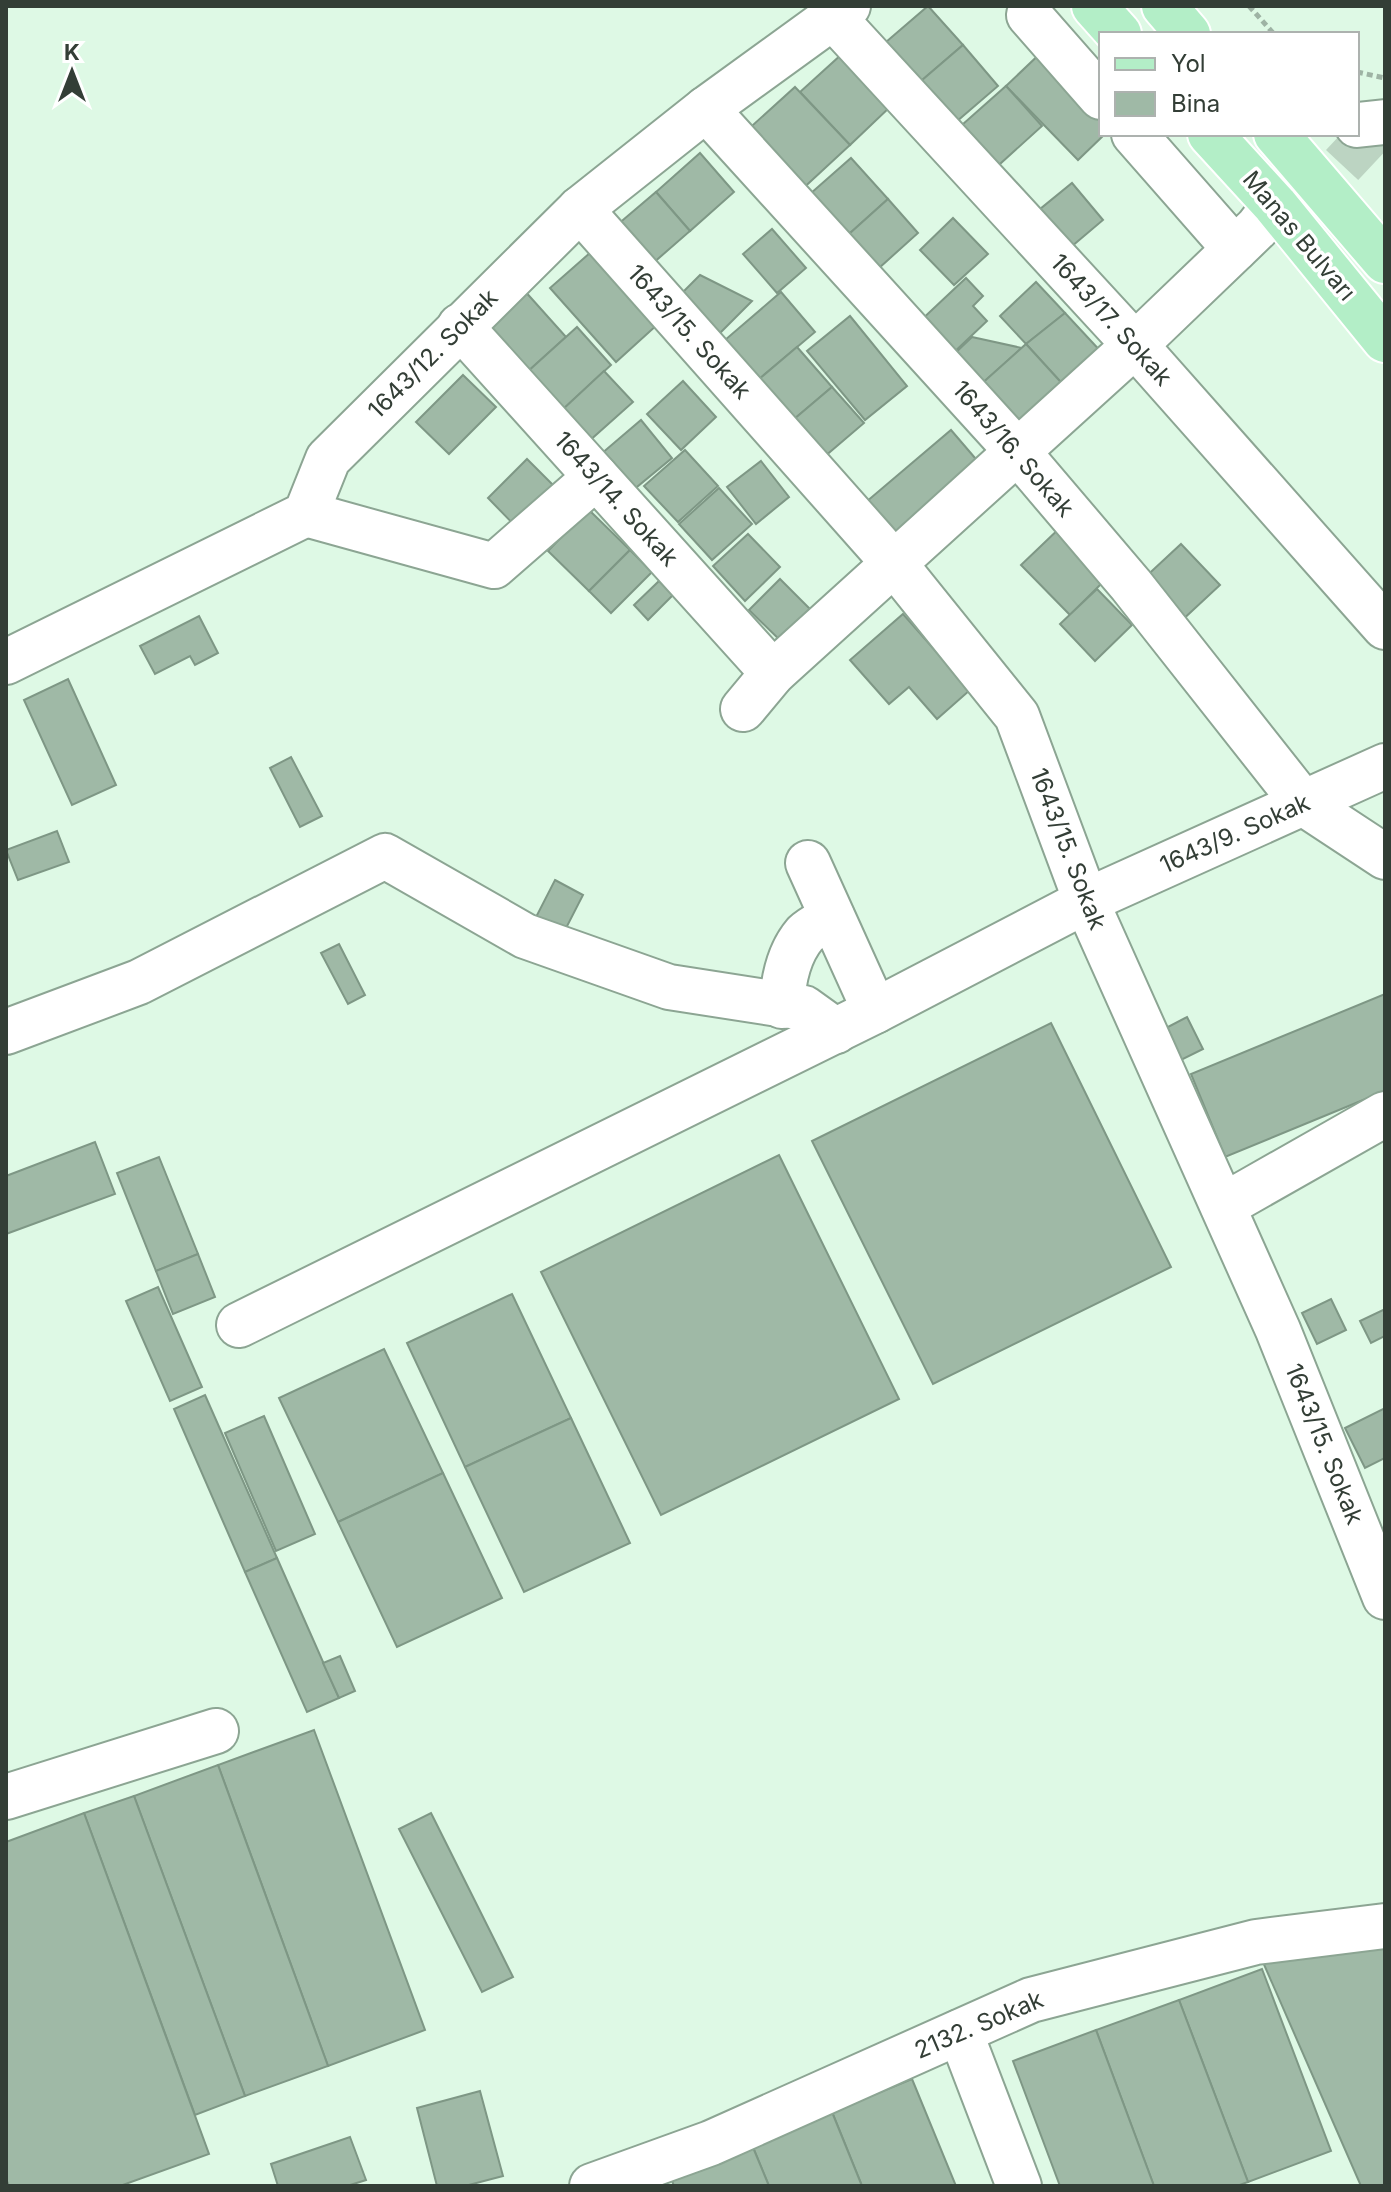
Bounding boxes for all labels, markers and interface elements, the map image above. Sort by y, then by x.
north arrow [32,32,112,112]
legend [1099,32,1359,136]
text: K [64,39,80,65]
text: Yol [1171,49,1206,78]
text: Bina [1171,89,1220,118]
street label: Manas Bulvarı [1237,165,1362,306]
street label: 1643/17. Sokak [1045,248,1178,392]
street label: 1643/15. Sokak [622,259,757,405]
street label: 1643/12. Sokak [362,283,503,424]
street label: 1643/16. Sokak [946,375,1080,523]
street label: 1643/14. Sokak [548,425,684,572]
street label: 1643/15. Sokak [1024,764,1113,934]
street label: 1643/9. Sokak [1155,788,1314,880]
street label: 1643/15. Sokak [1279,1359,1370,1528]
street label: 2132. Sokak [910,1984,1048,2065]

